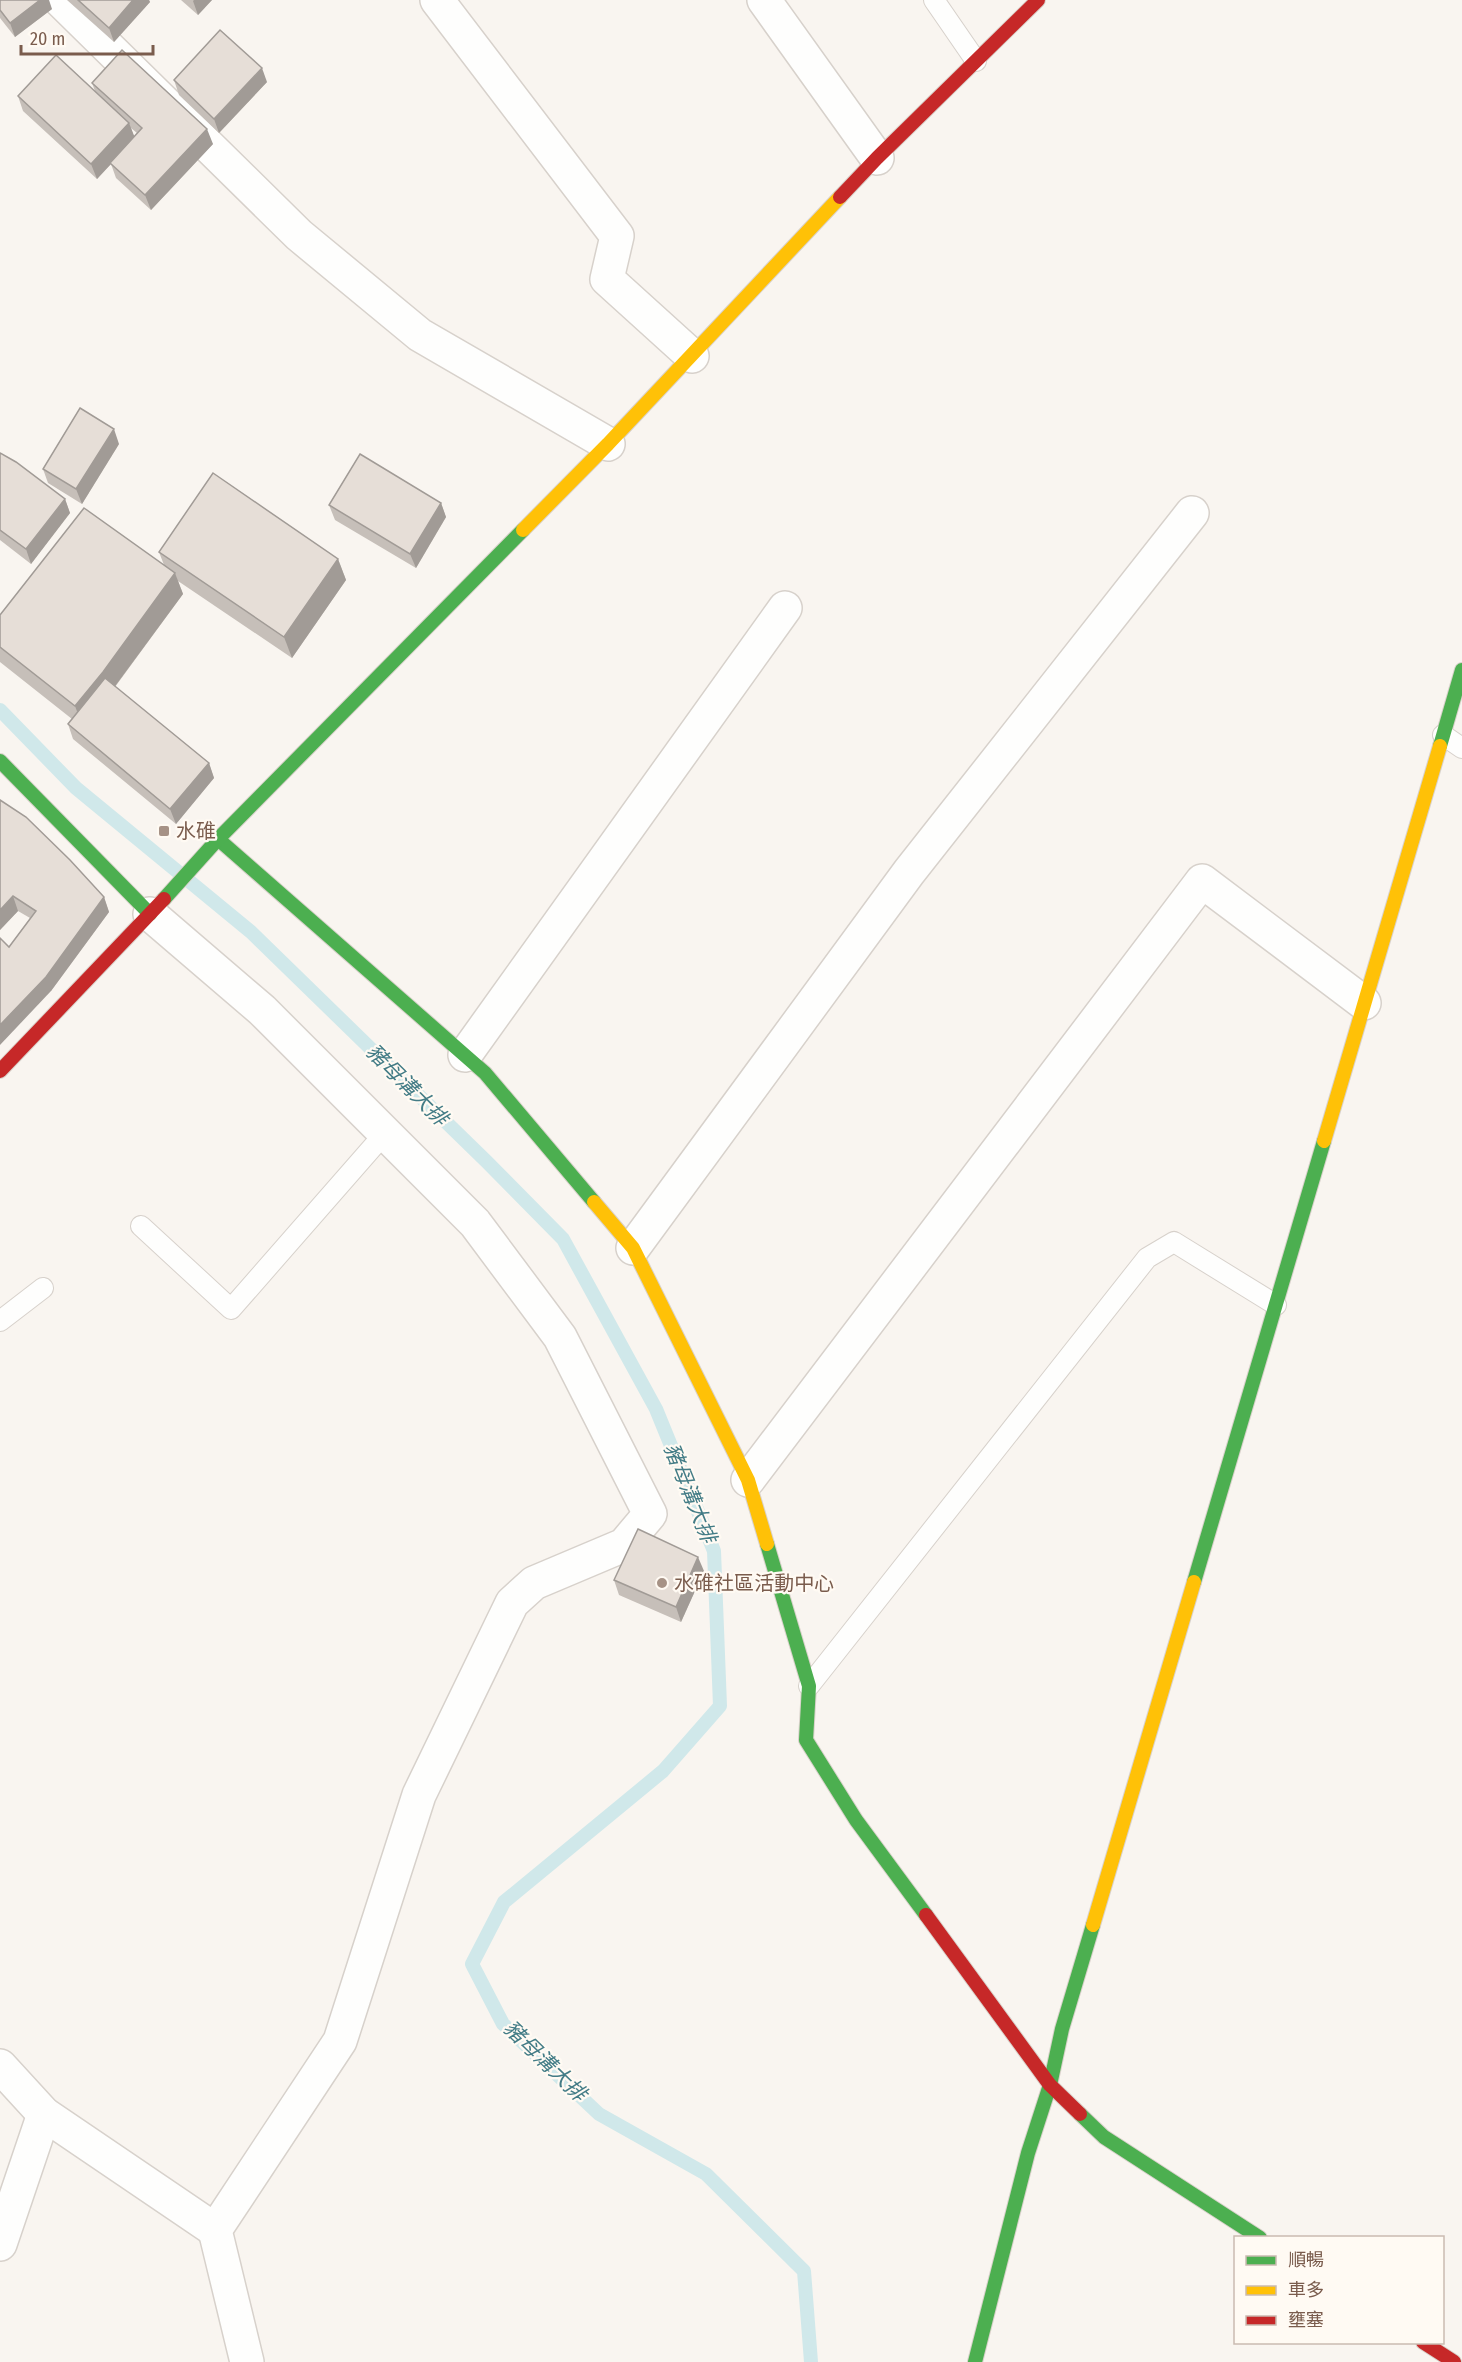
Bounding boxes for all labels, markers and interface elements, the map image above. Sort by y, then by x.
scale bar [21,18,153,56]
text: 20 m [30,28,65,50]
place label: 水碓 [176,819,216,843]
marker: 水碓 [157,824,171,838]
water label: 豬母溝大排 [361,1039,455,1133]
water label: 豬母溝大排 [658,1439,723,1549]
place label: 水碓社區活動中心 [674,1571,834,1595]
marker: 水碓社區活動中心 [655,1576,669,1590]
water label: 豬母溝大排 [498,2015,594,2109]
legend [1234,2236,1444,2344]
text: 順暢 [1288,2249,1324,2271]
text: 車多 [1288,2279,1324,2301]
text: 壅塞 [1288,2309,1324,2331]

